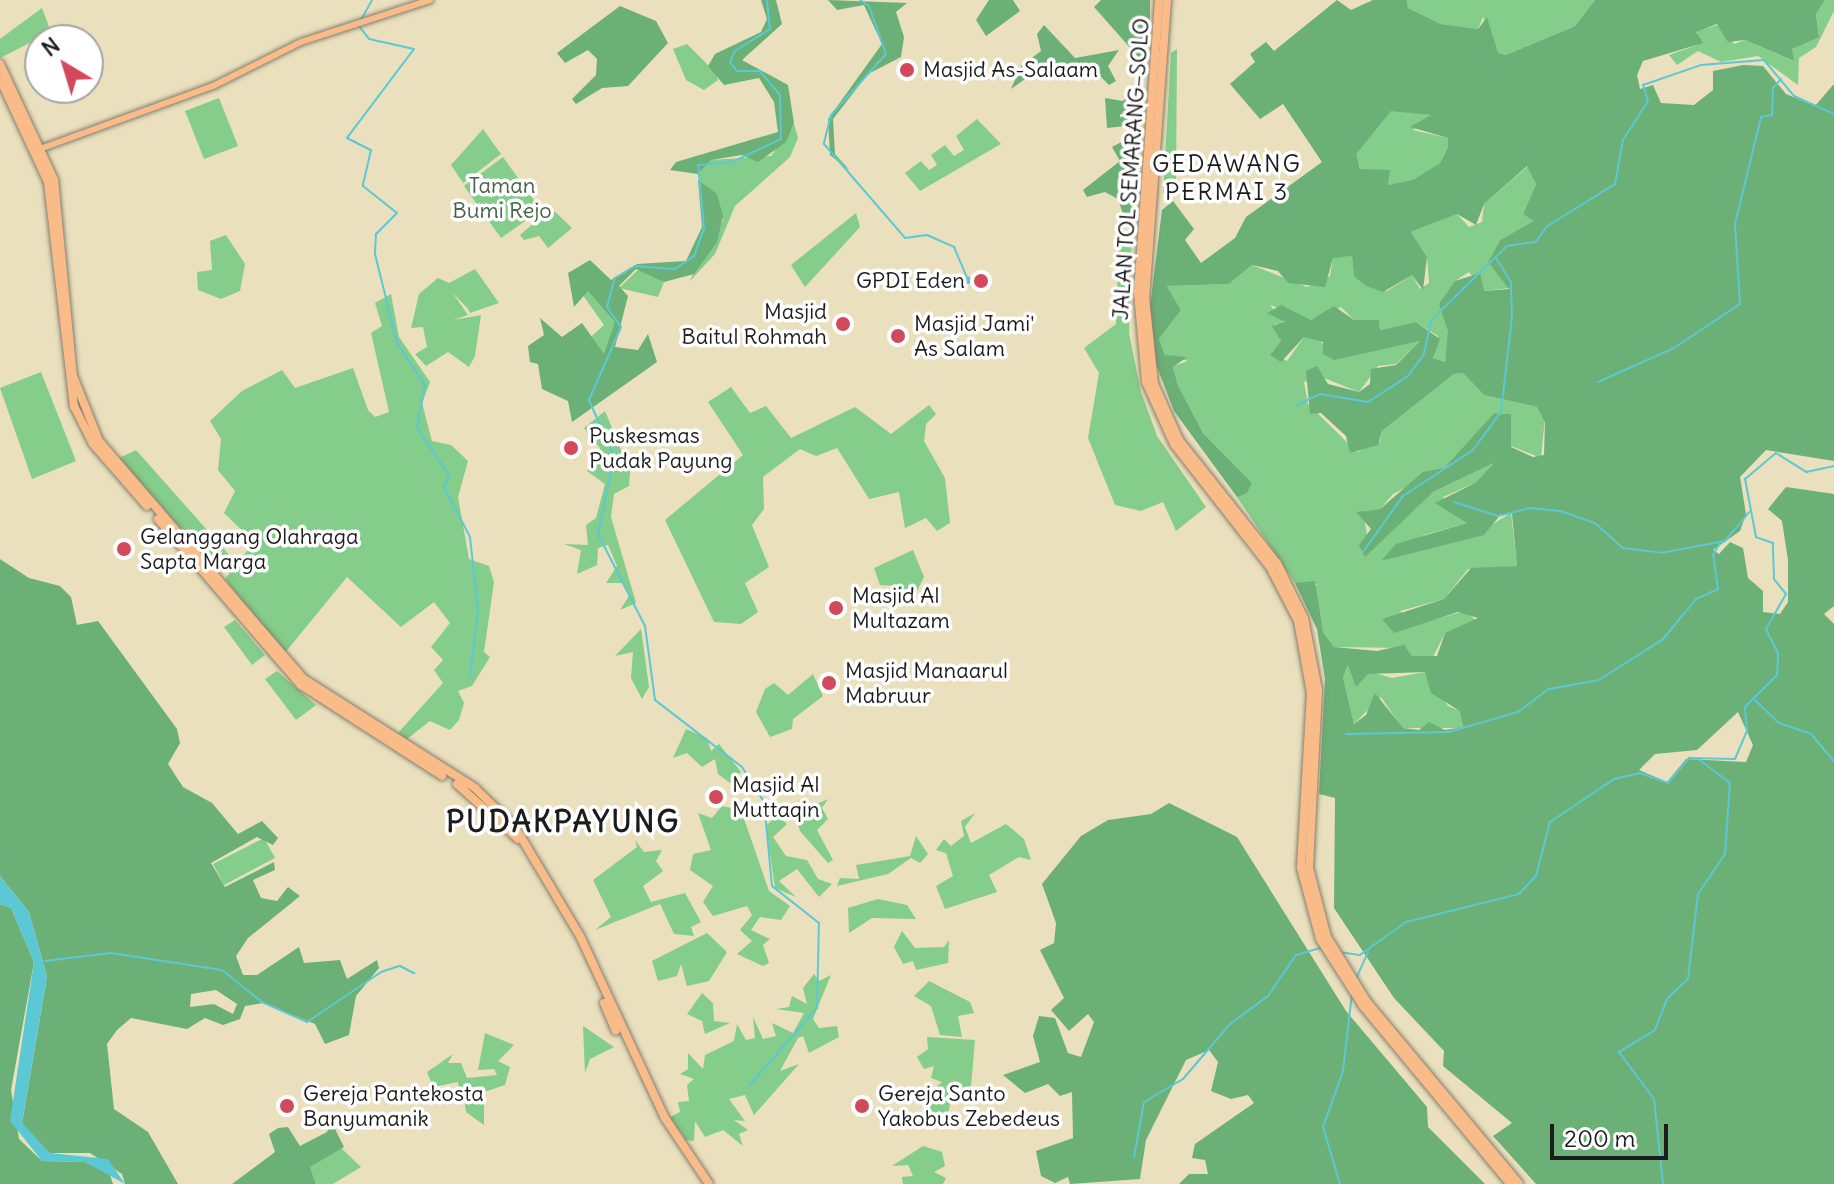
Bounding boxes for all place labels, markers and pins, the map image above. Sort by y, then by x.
place label: Masjid As-Salaam [923,57,1098,83]
marker: Masjid As-Salaam [898,61,916,79]
place label: GPDI Eden [856,268,965,294]
marker: GPDI Eden [972,272,990,290]
place label: Masjid Baitul Rohmah [681,298,827,350]
place label: Masjid Jami' As Salam [914,310,1034,362]
marker: Masjid Baitul Rohmah [834,315,852,333]
marker: Masjid Jami' As Salam [889,327,907,345]
place label: Puskesmas Pudak Payung [589,422,732,474]
marker: Puskesmas Pudak Payung [560,437,582,459]
place label: Gelanggang Olahraga Sapta Marga [140,523,359,574]
marker: Gelanggang Olahraga Sapta Marga [115,540,133,558]
place label: Masjid Al Multazam [852,582,950,634]
marker: Masjid Al Multazam [827,599,845,617]
place label: Masjid Manaarul Mabruur [845,657,1008,708]
marker: Masjid Manaarul Mabruur [820,674,838,692]
place label: Masjid Al Muttaqin [732,771,820,822]
marker: Masjid Al Muttaqin [707,788,725,806]
place label: Gereja Pantekosta Banyumanik [303,1080,484,1132]
place label: Gereja Santo Yakobus Zebedeus [878,1080,1060,1132]
marker: Gereja Pantekosta Banyumanik [278,1097,296,1115]
marker: Gereja Santo Yakobus Zebedeus [853,1097,871,1115]

